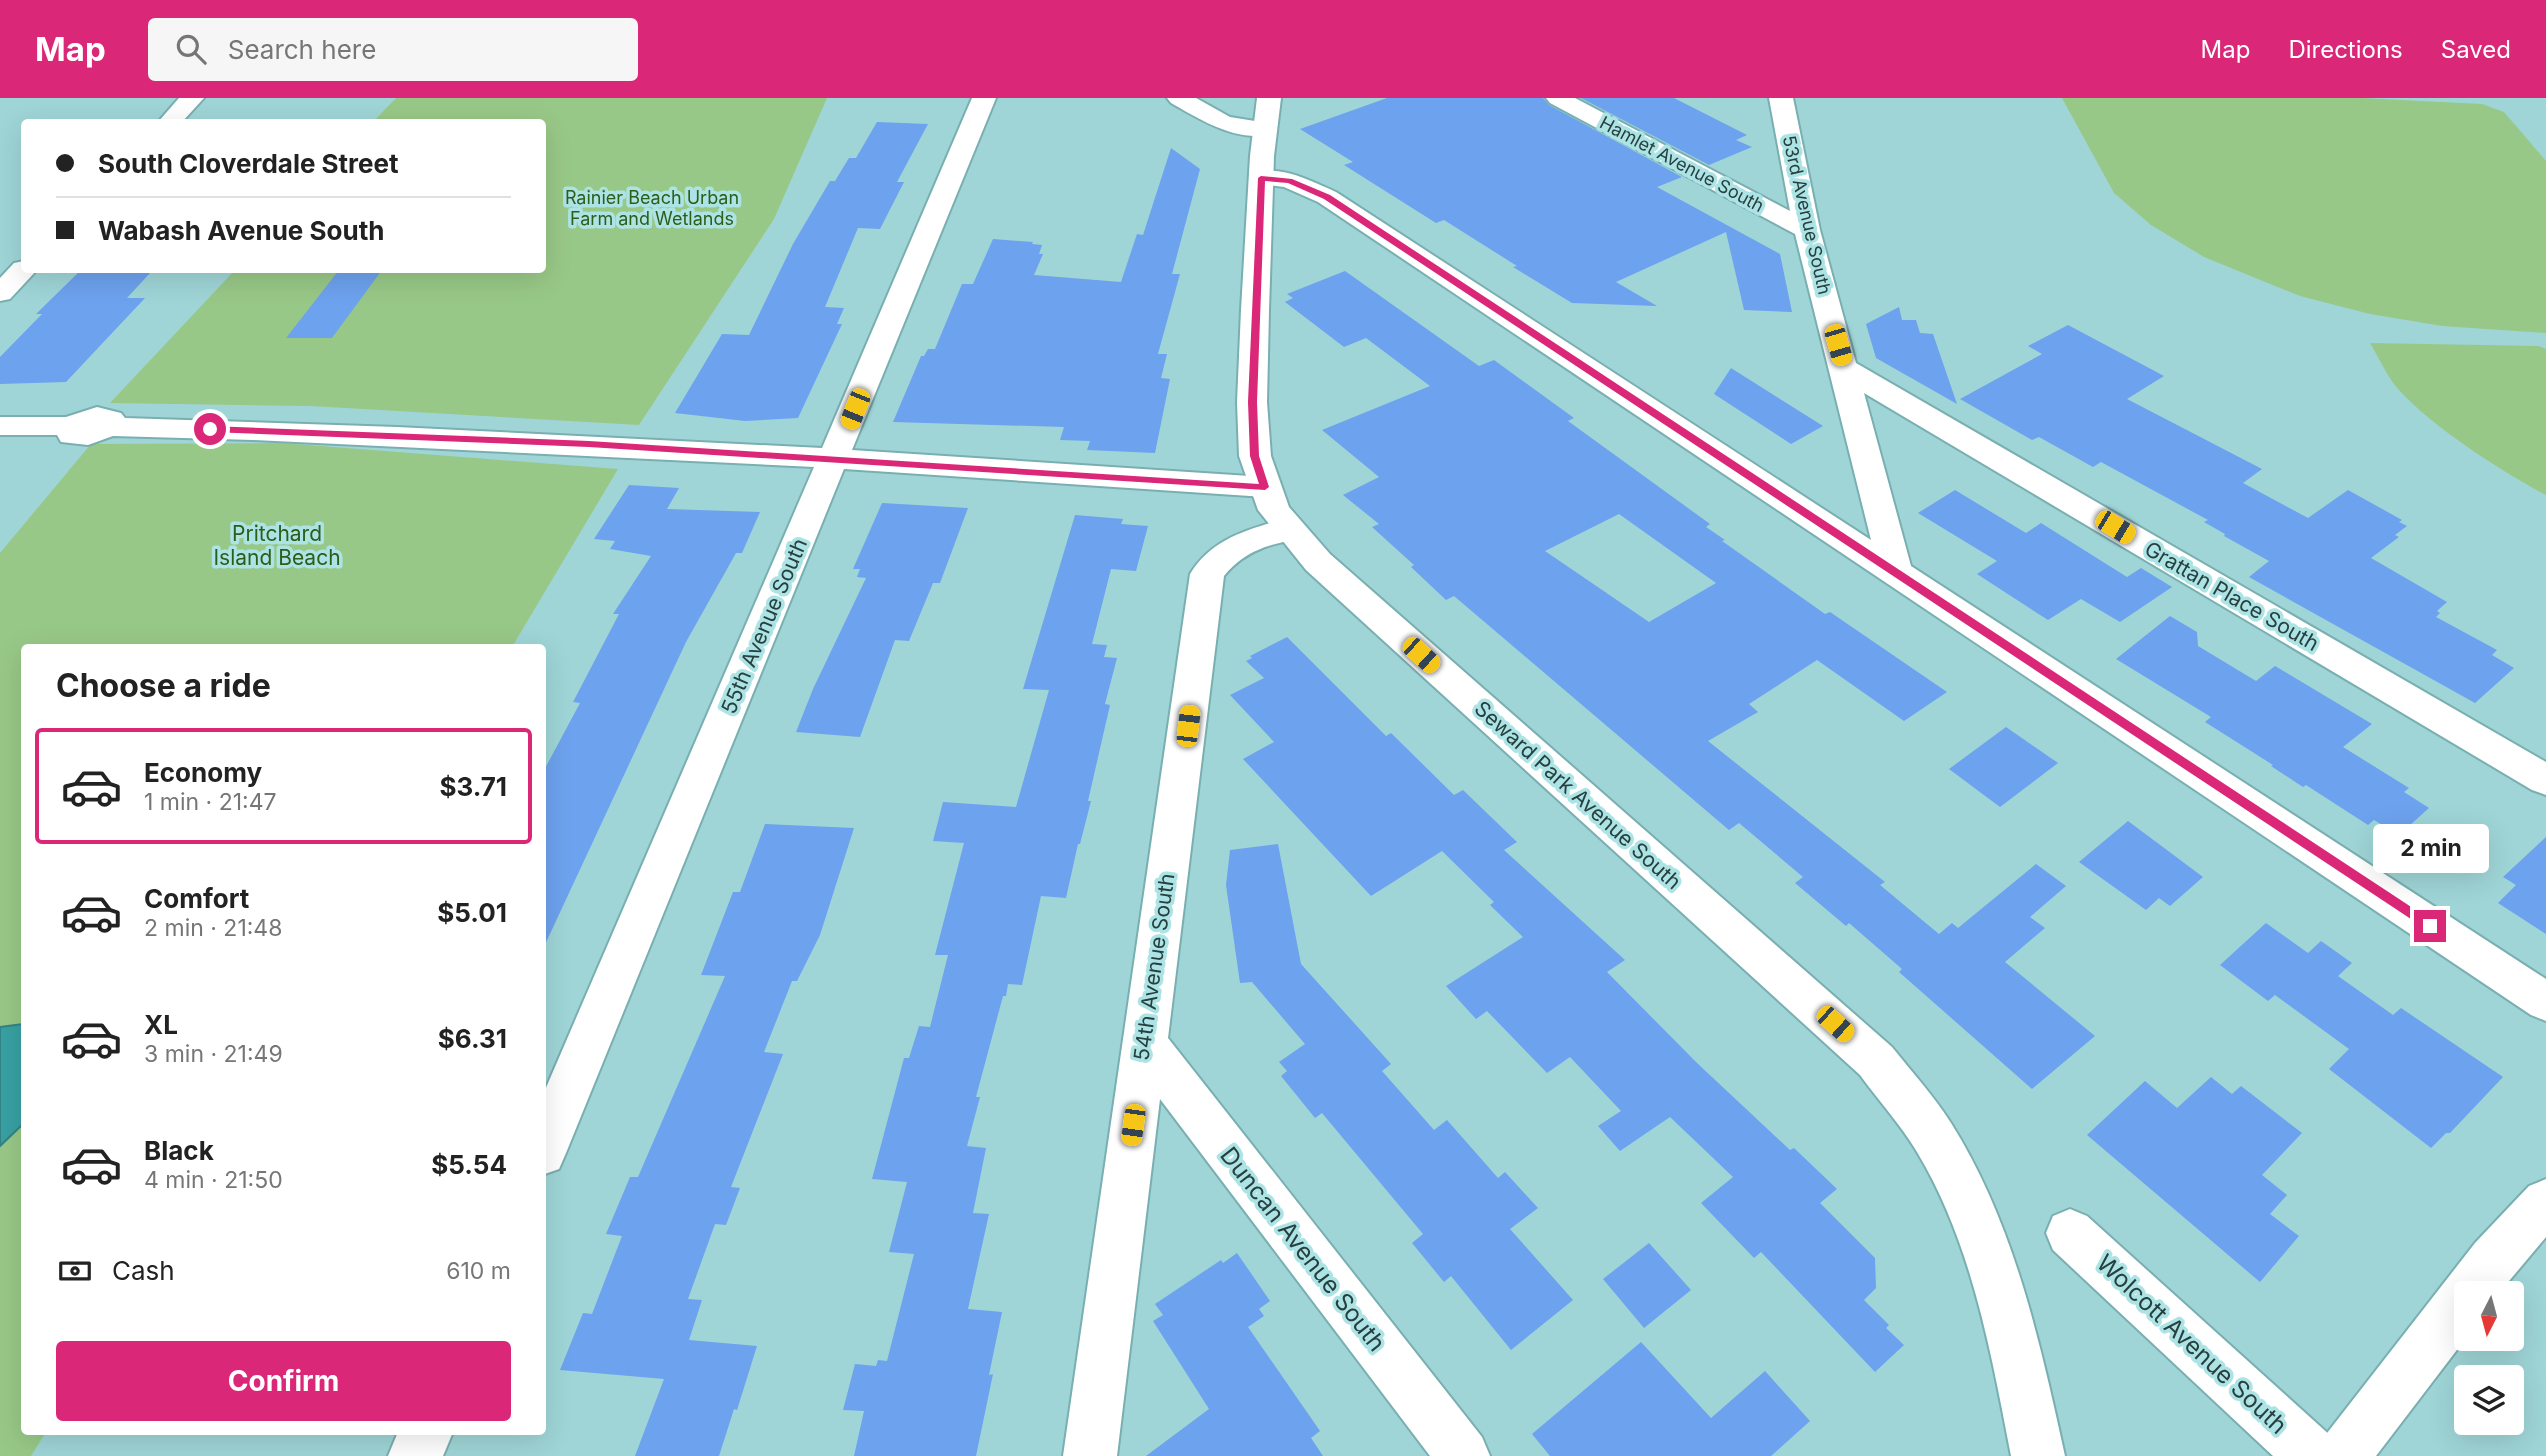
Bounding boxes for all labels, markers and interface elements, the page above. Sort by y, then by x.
search box [148,18,638,81]
text: Map [35,29,106,69]
icon: search [172,30,210,68]
text: Search here [228,34,376,65]
text: Map [2201,35,2250,64]
text: Directions [2288,35,2403,64]
text: Saved [2441,35,2511,64]
street label: Hamlet Avenue South [1596,112,1768,216]
street label: 53rd Avenue South [1778,134,1836,296]
text: South Cloverdale Street [98,148,399,179]
park label: Rainier Beach Urban Farm and Wetlands [565,187,739,229]
text: Wabash Avenue South [98,215,384,246]
car [1823,322,1854,368]
car [838,386,873,432]
route start [194,413,226,445]
car [2092,507,2139,547]
park label: Pritchard Island Beach [213,521,341,570]
street label: 55th Avenue South [716,535,812,717]
street label: Grattan Place South [2140,536,2324,656]
car [1399,633,1444,677]
text: Choose a ride [56,666,271,705]
street label: Seward Park Avenue South [1470,696,1686,894]
car [1176,704,1201,748]
icon: car [60,755,123,818]
text: Economy [144,757,262,788]
text: $3.71 [439,771,507,802]
text: 1 min · 21:47 [144,788,277,816]
callout: 2 min [2372,824,2488,874]
text: 2 min [2400,834,2462,862]
street label: 54th Avenue South [1128,872,1180,1062]
icon: car [60,881,123,944]
text: Comfort [144,883,249,914]
text: $5.01 [437,897,507,928]
route end [2414,910,2446,942]
text: 2 min · 21:48 [144,914,282,942]
car [1813,1002,1858,1046]
icon: car [60,1007,123,1070]
text: XL [144,1009,178,1040]
text: $6.31 [438,1023,507,1054]
text: 3 min · 21:49 [144,1040,283,1068]
car [1120,1103,1147,1147]
icon: car [60,1133,123,1196]
text: Black [144,1135,214,1166]
street label: Duncan Avenue South [1214,1141,1392,1357]
text: $5.54 [431,1149,507,1180]
text: 4 min · 21:50 [144,1166,283,1194]
street label: Wolcott Avenue South [2091,1248,2293,1440]
icon: cash [56,1252,94,1290]
text: Cash [112,1255,175,1286]
text: 610 m [446,1257,511,1285]
north arrow [2454,1281,2524,1351]
map controls [2454,1281,2524,1435]
button: Confirm [56,1341,511,1421]
button: layers [2454,1365,2524,1435]

